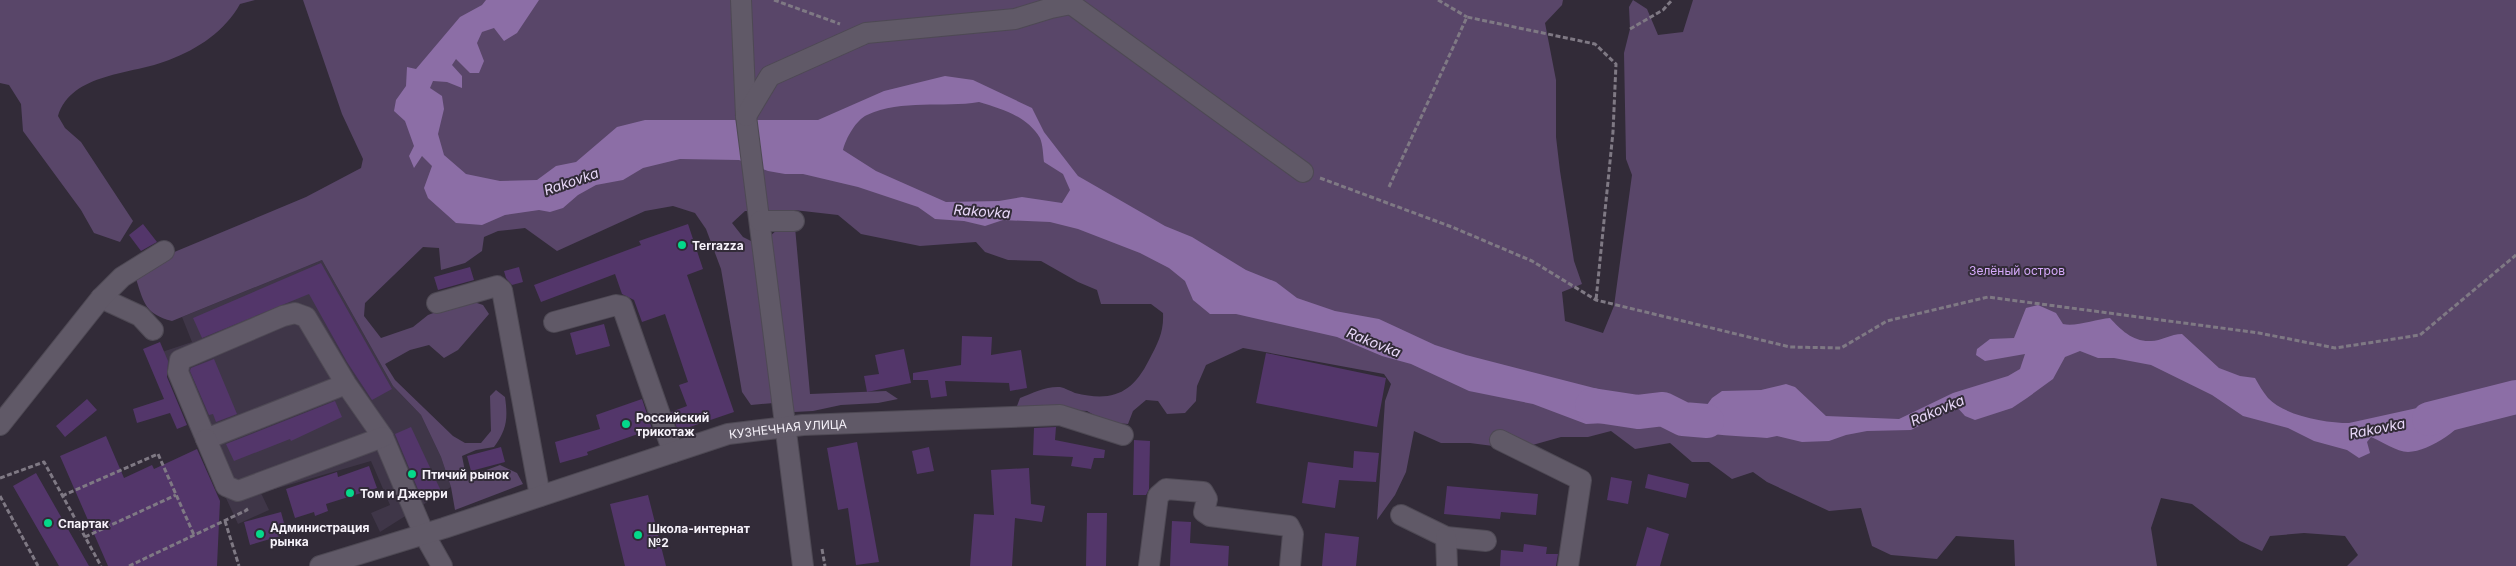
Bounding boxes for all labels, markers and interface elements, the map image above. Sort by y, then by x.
water label: Rakovka [541,164,601,198]
water label: Rakovka [953,201,1011,221]
place label: Terrazza [692,238,744,253]
marker: Terrazza [676,239,688,251]
park label: Зелёный остров [1969,263,2065,278]
water label: Rakovka [1344,323,1404,361]
water label: Rakovka [1908,391,1967,429]
place label: Российский трикотаж [636,410,709,439]
water label: Rakovka [2347,414,2407,442]
street label: КУЗНЕЧНАЯ УЛИЦА [728,416,847,441]
marker: Российский трикотаж [620,418,632,430]
place label: Птичий рынок [422,467,509,482]
marker: Птичий рынок [406,468,418,480]
place label: Том и Джерри [360,486,448,501]
marker: Том и Джерри [344,487,356,499]
place label: Спартак [58,516,109,531]
marker: Спартак [42,517,54,529]
place label: Администрация рынка [270,520,369,549]
place label: Школа-интернат №2 [648,521,750,550]
marker: Администрация рынка [254,528,266,540]
marker: Школа-интернат №2 [632,529,644,541]

